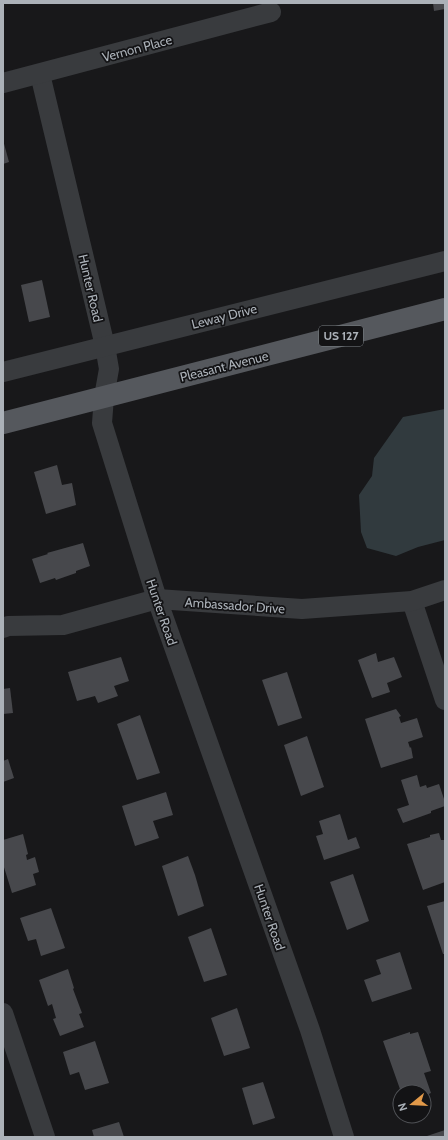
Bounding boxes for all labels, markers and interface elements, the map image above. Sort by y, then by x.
street label: Vernon Place [100,31,174,65]
street label: Hunter Road [75,252,107,324]
street label: Leway Drive [190,300,259,332]
road number: US 127 [319,326,363,346]
street label: Pleasant Avenue [178,347,270,385]
street label: Hunter Road [143,577,181,647]
street label: Ambassador Drive [184,594,286,617]
street label: Hunter Road [251,882,289,952]
north arrow [392,1084,432,1124]
text: N [395,1101,410,1113]

